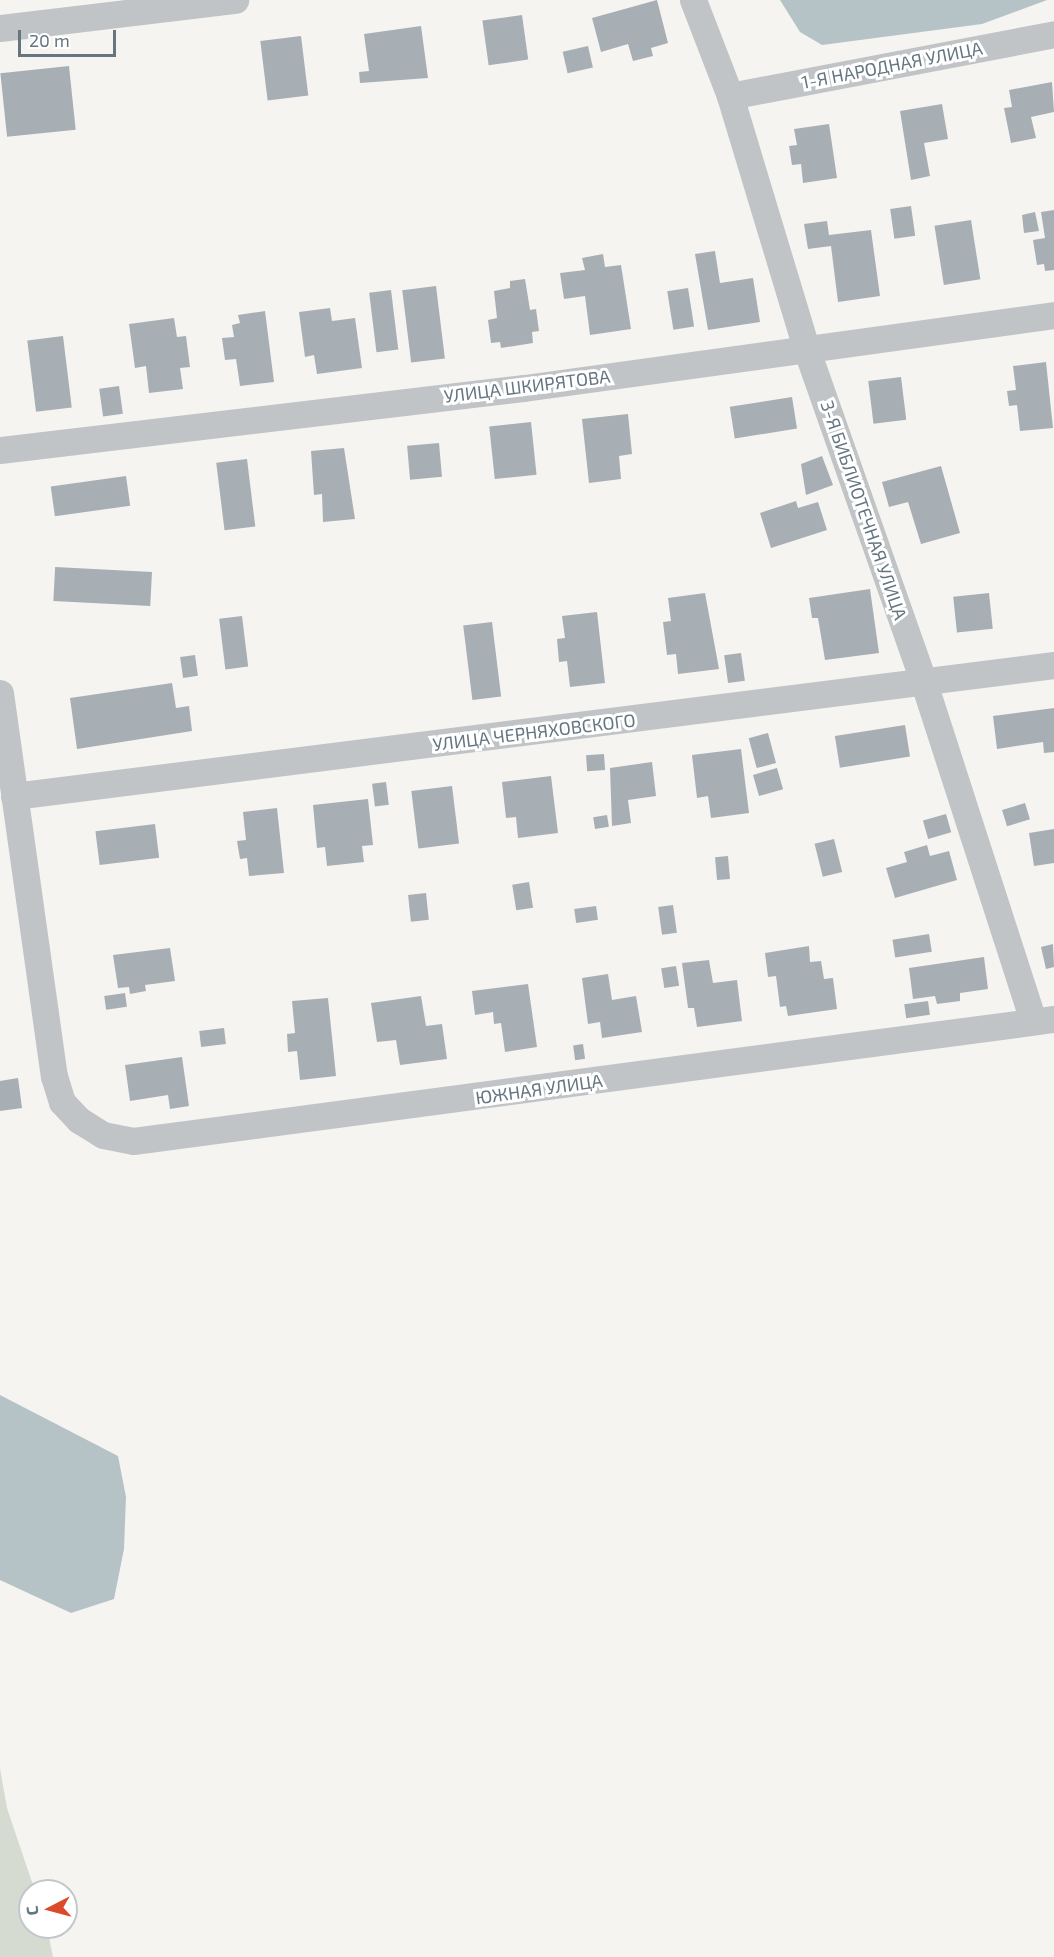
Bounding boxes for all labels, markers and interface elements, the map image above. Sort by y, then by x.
scale bar [21,18,118,56]
text: 20 m [29,29,70,51]
street label: 1-Я НАРОДНАЯ УЛИЦА [800,37,984,93]
street label: УЛИЦА ШКИРЯТОВА [443,365,611,407]
street label: 3-Я БИБЛИОТЕЧНАЯ УЛИЦА [816,398,912,622]
street label: УЛИЦА ЧЕРНЯХОВСКОГО [431,709,637,755]
street label: ЮЖНАЯ УЛИЦА [474,1069,604,1109]
north arrow [18,1879,78,1939]
text: С [22,1905,42,1916]

